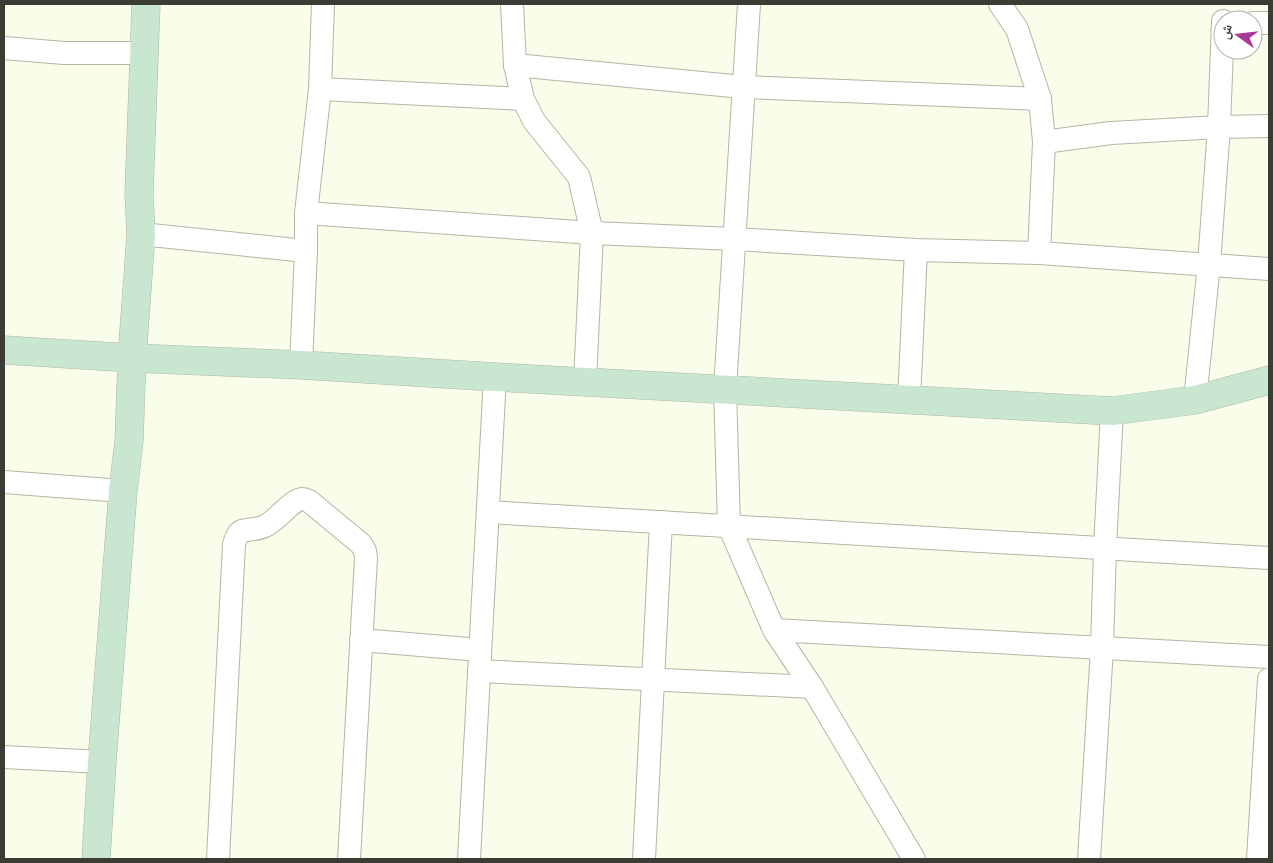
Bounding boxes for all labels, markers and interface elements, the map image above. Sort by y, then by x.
north arrow [1213,10,1263,60]
text: ش [1218,23,1236,41]

